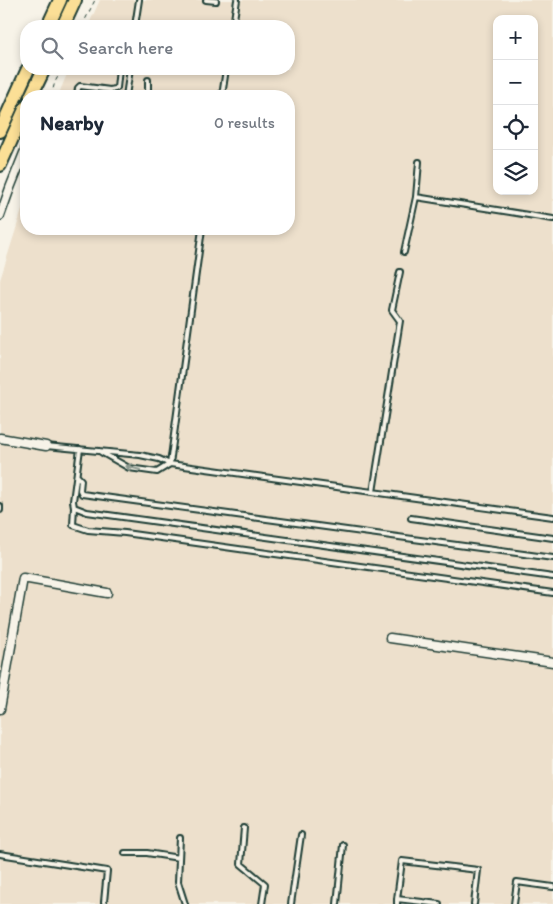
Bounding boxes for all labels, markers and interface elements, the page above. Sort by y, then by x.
map controls [493,15,538,195]
button: + [493,15,538,60]
search box [20,20,295,75]
icon: search [38,34,66,62]
text: Search here [78,36,173,59]
button: − [493,60,538,105]
button: locate [493,105,538,150]
text: Nearby [40,110,104,135]
text: 0 results [214,113,275,132]
button: layers [493,150,538,195]
one-way arrow [125,462,141,472]

